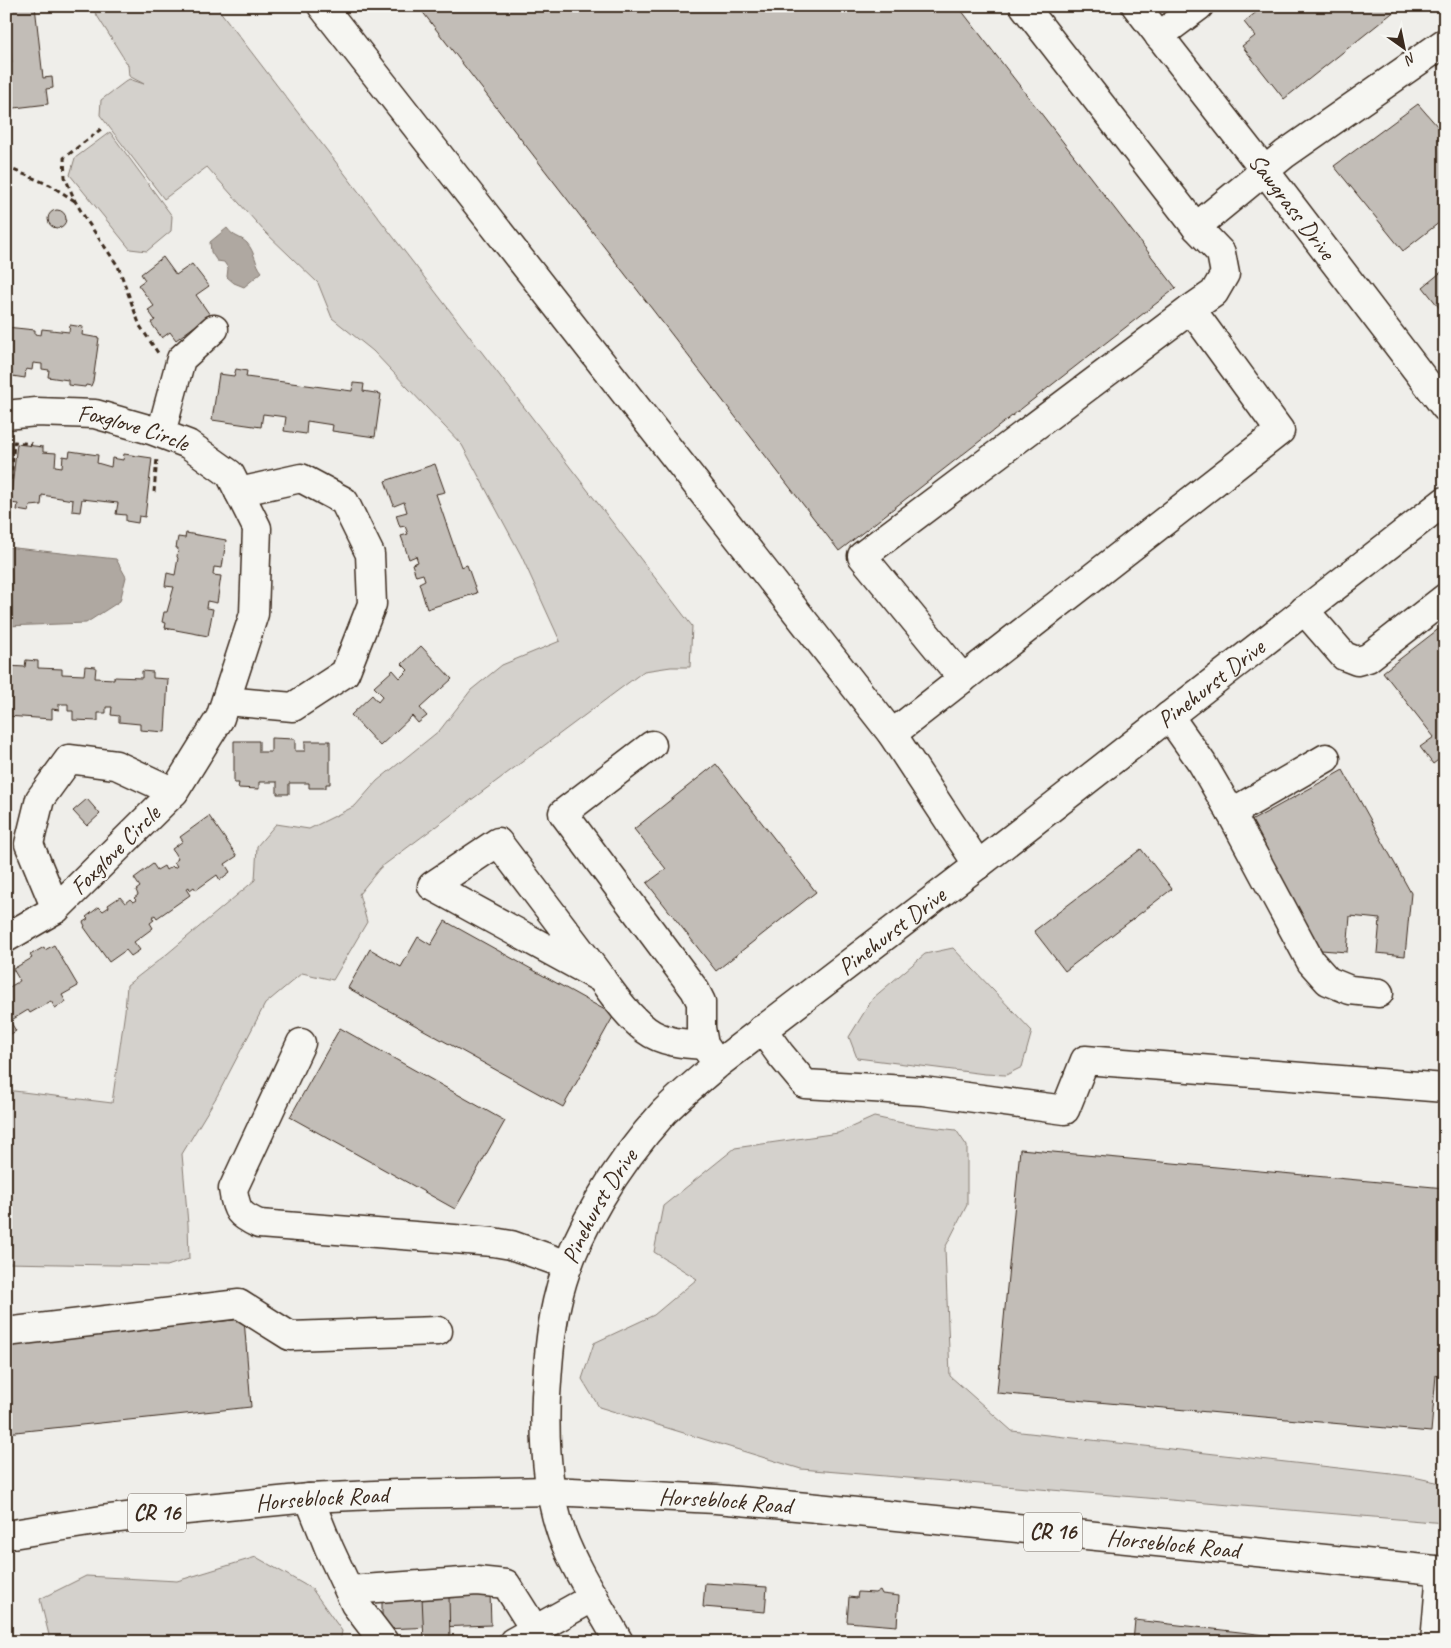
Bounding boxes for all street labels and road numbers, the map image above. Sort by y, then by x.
street label: Sawgrass Drive [1242,147,1343,267]
street label: Foxglove Circle [77,398,195,459]
street label: Pinehurst Drive [1151,631,1272,735]
street label: Foxglove Circle [64,797,168,901]
street label: Pinehurst Drive [832,879,953,982]
street label: Pinehurst Drive [555,1141,645,1268]
street label: Horseblock Road [254,1479,392,1518]
street label: Horseblock Road [658,1481,796,1521]
road number: CR 16 [128,1494,186,1532]
road number: CR 16 [1024,1512,1082,1551]
street label: Horseblock Road [1106,1522,1244,1566]

